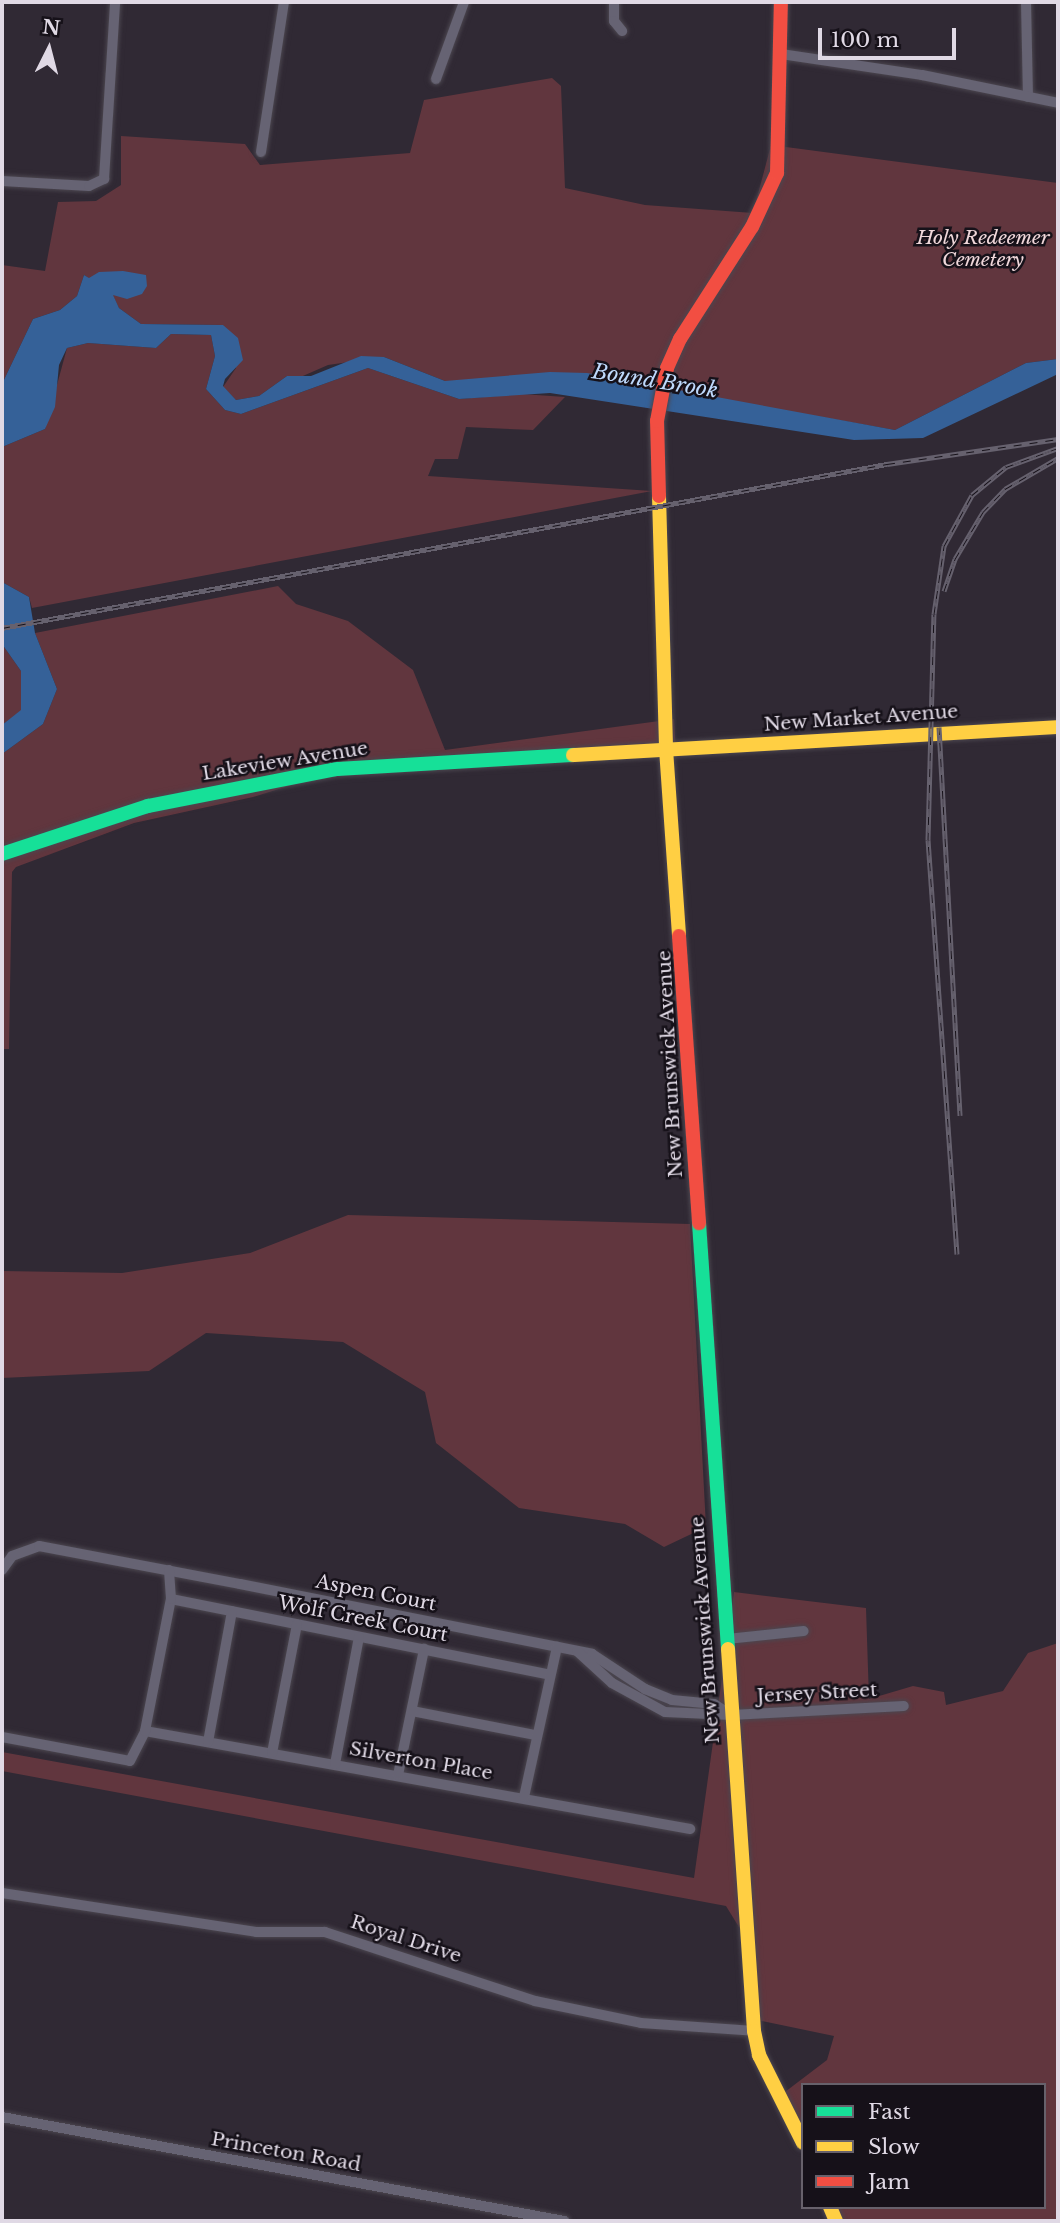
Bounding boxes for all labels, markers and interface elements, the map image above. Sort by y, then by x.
north arrow [14,14,84,84]
scale bar [822,14,960,58]
text: N [41,15,61,40]
text: 100 m [831,27,899,53]
park label: Holy Redeemer Cemetery [917,227,1049,271]
water label: Bound Brook [590,359,720,403]
street label: New Market Avenue [762,700,960,736]
street label: Lakeview Avenue [200,737,370,785]
street label: New Brunswick Avenue [653,949,687,1179]
street label: New Brunswick Avenue [686,1515,724,1745]
street label: Aspen Court [314,1570,438,1616]
street label: Wolf Creek Court [276,1591,450,1647]
street label: Jersey Street [756,1678,878,1708]
street label: Silverton Place [348,1737,494,1785]
street label: Royal Drive [348,1910,464,1968]
legend [801,2083,1046,2209]
text: Fast [868,2099,910,2125]
street label: Princeton Road [209,2128,363,2176]
text: Slow [868,2134,920,2160]
text: Jam [868,2169,910,2195]

